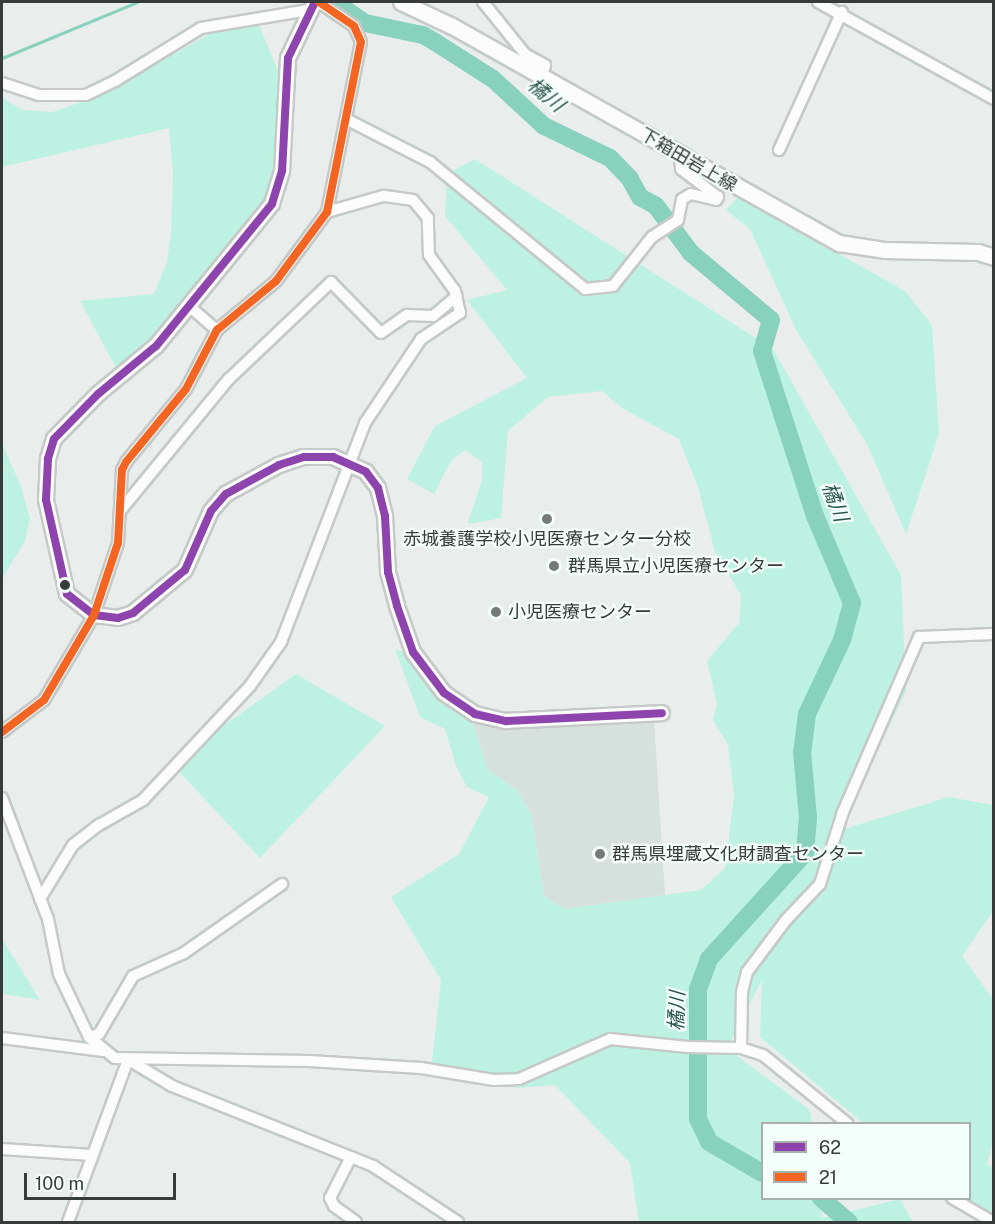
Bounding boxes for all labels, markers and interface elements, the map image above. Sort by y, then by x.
water label: 橘川 [523,73,569,117]
street label: 下箱田岩上線 [636,124,740,196]
water label: 橘川 [817,479,853,525]
marker: 赤城養護学校小児医療センター分校 [540,512,554,526]
place label: 赤城養護学校小児医療センター分校 [403,528,691,550]
place label: 群馬県立小児医療センター [568,555,784,577]
marker: 群馬県立小児医療センター [545,557,563,575]
unlabelled marker [59,579,71,591]
place label: 小児医療センター [508,601,652,623]
marker: 小児医療センター [489,605,503,619]
place label: 群馬県埋蔵文化財調査センター [612,843,864,865]
marker: 群馬県埋蔵文化財調査センター [593,847,607,861]
water label: 橘川 [664,991,690,1031]
legend [761,1122,971,1200]
text: 62 [819,1137,841,1158]
scale bar [27,1161,178,1199]
text: 21 [819,1167,837,1188]
text: 100 m [35,1173,84,1194]

